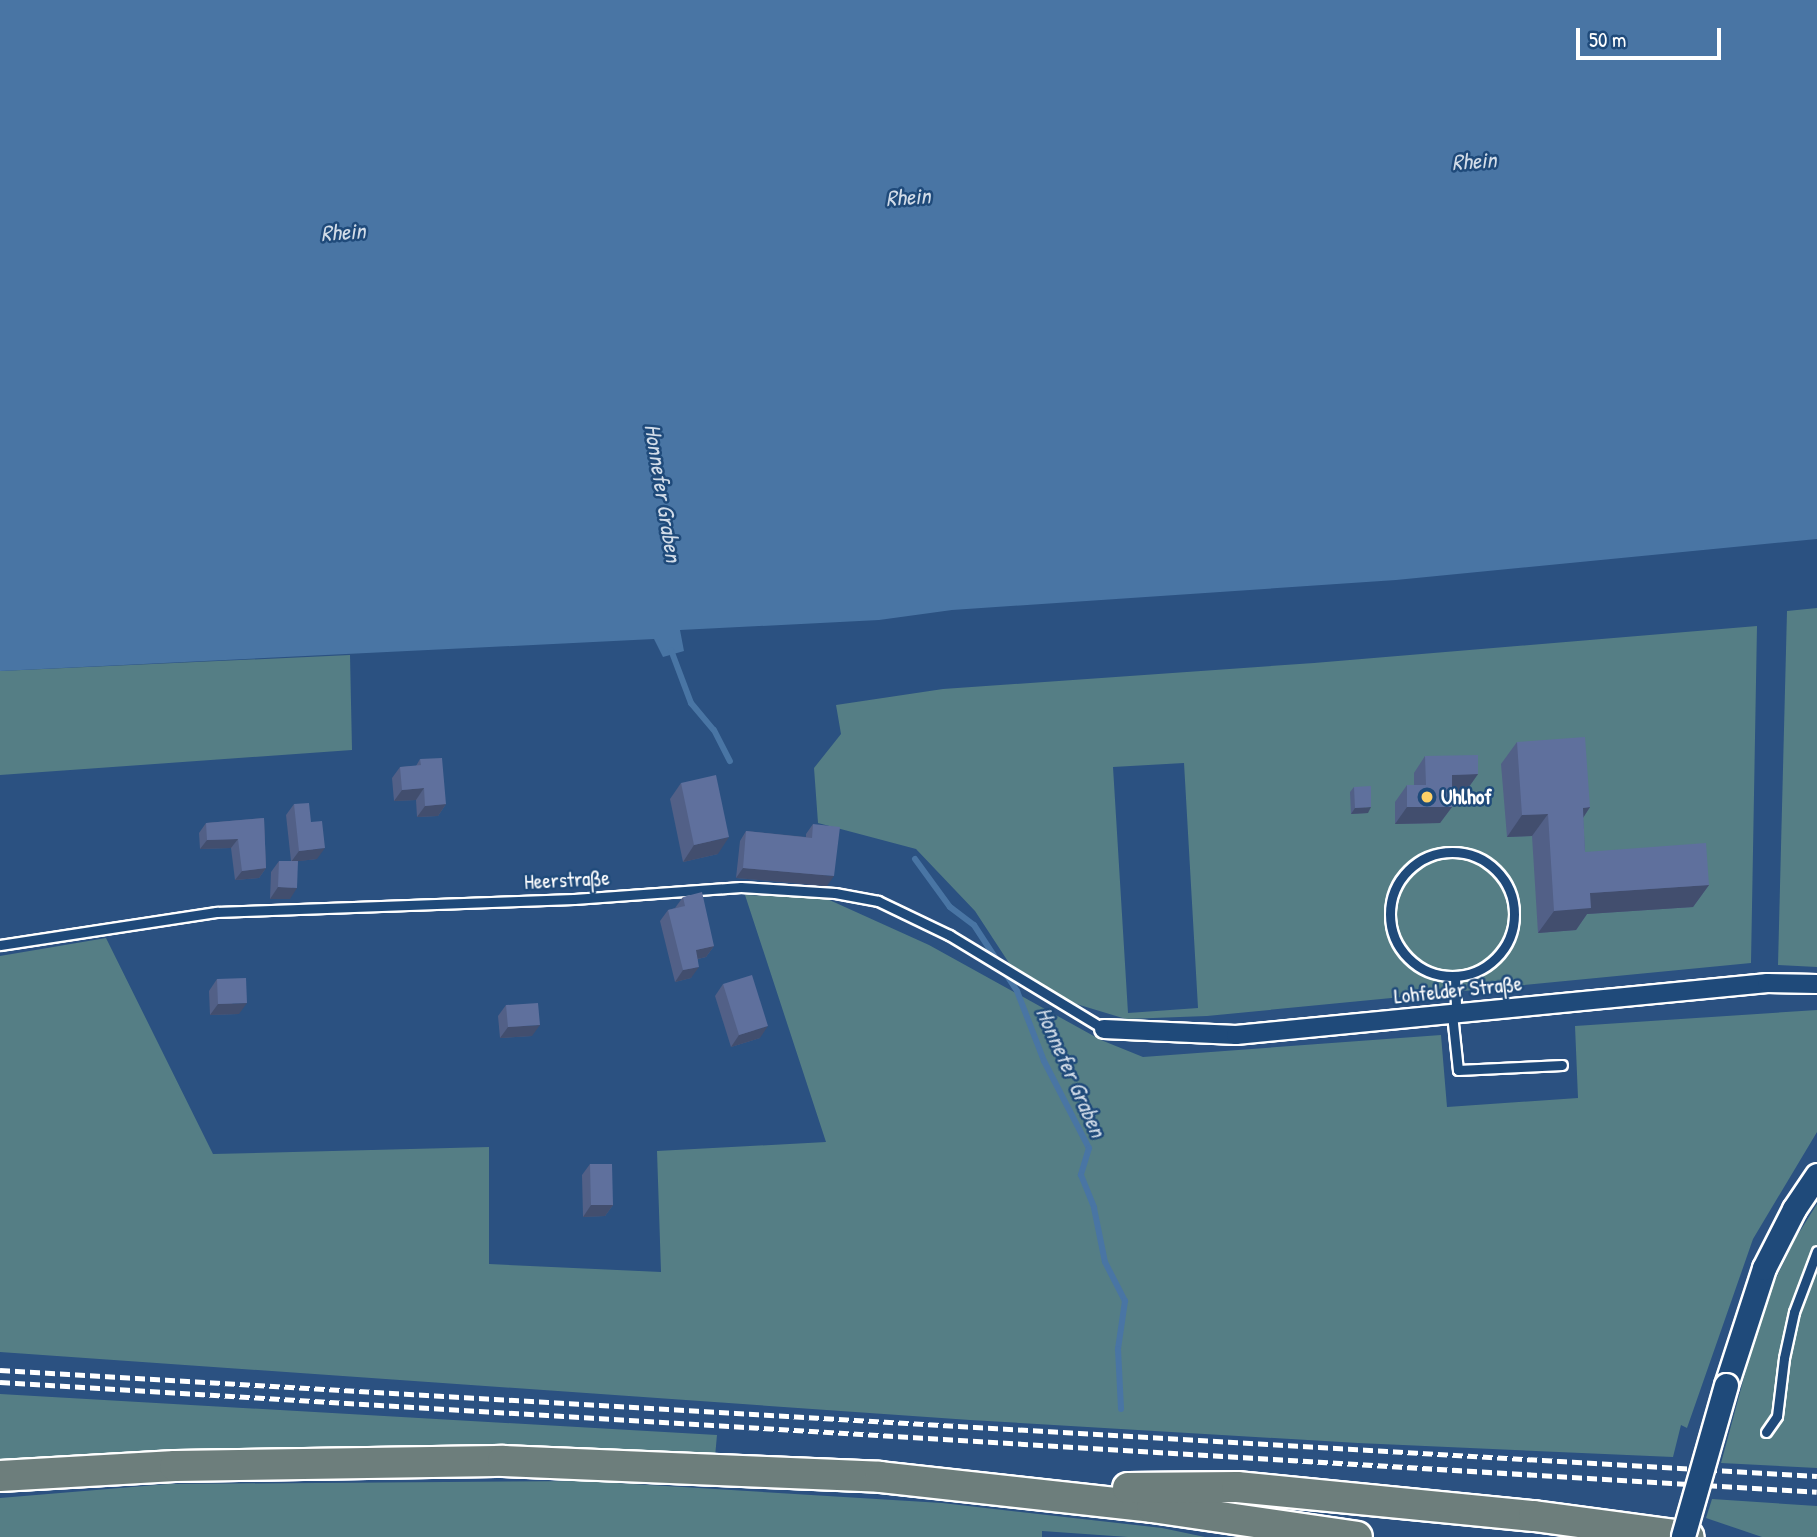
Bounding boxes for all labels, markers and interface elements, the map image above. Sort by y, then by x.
scale bar [1579,14,1724,58]
text: 50 m [1589,25,1626,54]
water label: Rhein [1451,146,1497,176]
water label: Rhein [885,182,931,212]
water label: Rhein [320,217,366,247]
water label: Honnefer Graben [638,422,688,564]
place label: Uhlhof [1441,784,1492,810]
marker: Uhlhof [1419,789,1435,805]
street label: Heerstraße [524,865,610,895]
street label: Lohfelder Straße [1393,971,1523,1009]
water label: Honnefer Graben [1030,1003,1112,1141]

